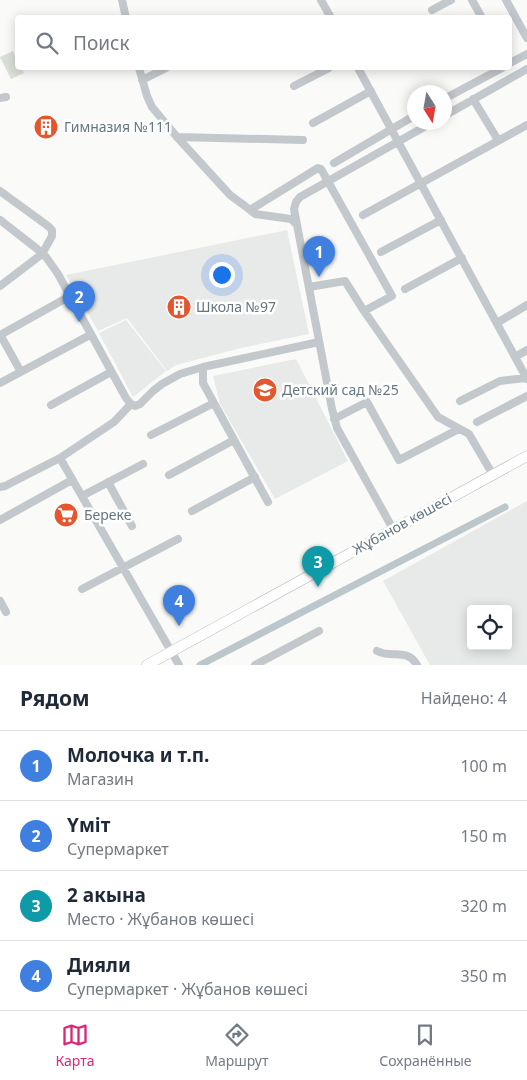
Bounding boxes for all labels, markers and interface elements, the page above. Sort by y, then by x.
search box [15,15,512,70]
icon: search [33,29,61,57]
text: Поиск [73,30,129,56]
north arrow [407,85,452,130]
building icon: Гимназия №111 [33,114,59,140]
place label: Гимназия №111 [64,117,172,136]
pin: 1 [303,236,335,277]
your location [209,262,235,288]
pin: 2 [63,281,95,322]
building icon: Школа №97 [166,294,192,320]
place label: Школа №97 [196,297,276,316]
school or university icon: Детский сад №25 [252,377,278,403]
place label: Детский сад №25 [282,380,399,399]
street label: Жұбанов көшесі [349,488,455,559]
supermarket icon: Береке [53,502,79,528]
place label: Береке [84,505,132,524]
pin: 3 [302,546,334,587]
pin: 4 [163,585,195,626]
map controls [467,605,512,650]
button: locate [467,605,512,650]
text: Рядом [20,684,90,712]
text: Найдено: 4 [421,687,507,709]
text: Молочка и т.п. [67,742,209,768]
text: 1 [31,755,41,777]
text: 100 m [460,755,507,777]
text: Магазин [67,768,134,790]
text: Үміт [67,812,110,838]
text: 2 [31,825,41,847]
text: 150 m [460,825,507,847]
text: Супермаркет [67,838,169,860]
text: 2 акына [67,882,146,908]
text: 3 [31,895,41,917]
text: 320 m [460,895,507,917]
text: Место · Жұбанов көшесі [67,908,254,930]
text: Дияли [67,952,131,978]
text: 4 [31,965,41,987]
text: 350 m [460,965,507,987]
text: Супермаркет · Жұбанов көшесі [67,978,308,1000]
tab: Карта [55,1021,94,1070]
tab: Маршрут [205,1021,269,1070]
tab: Сохранённые [379,1021,472,1070]

